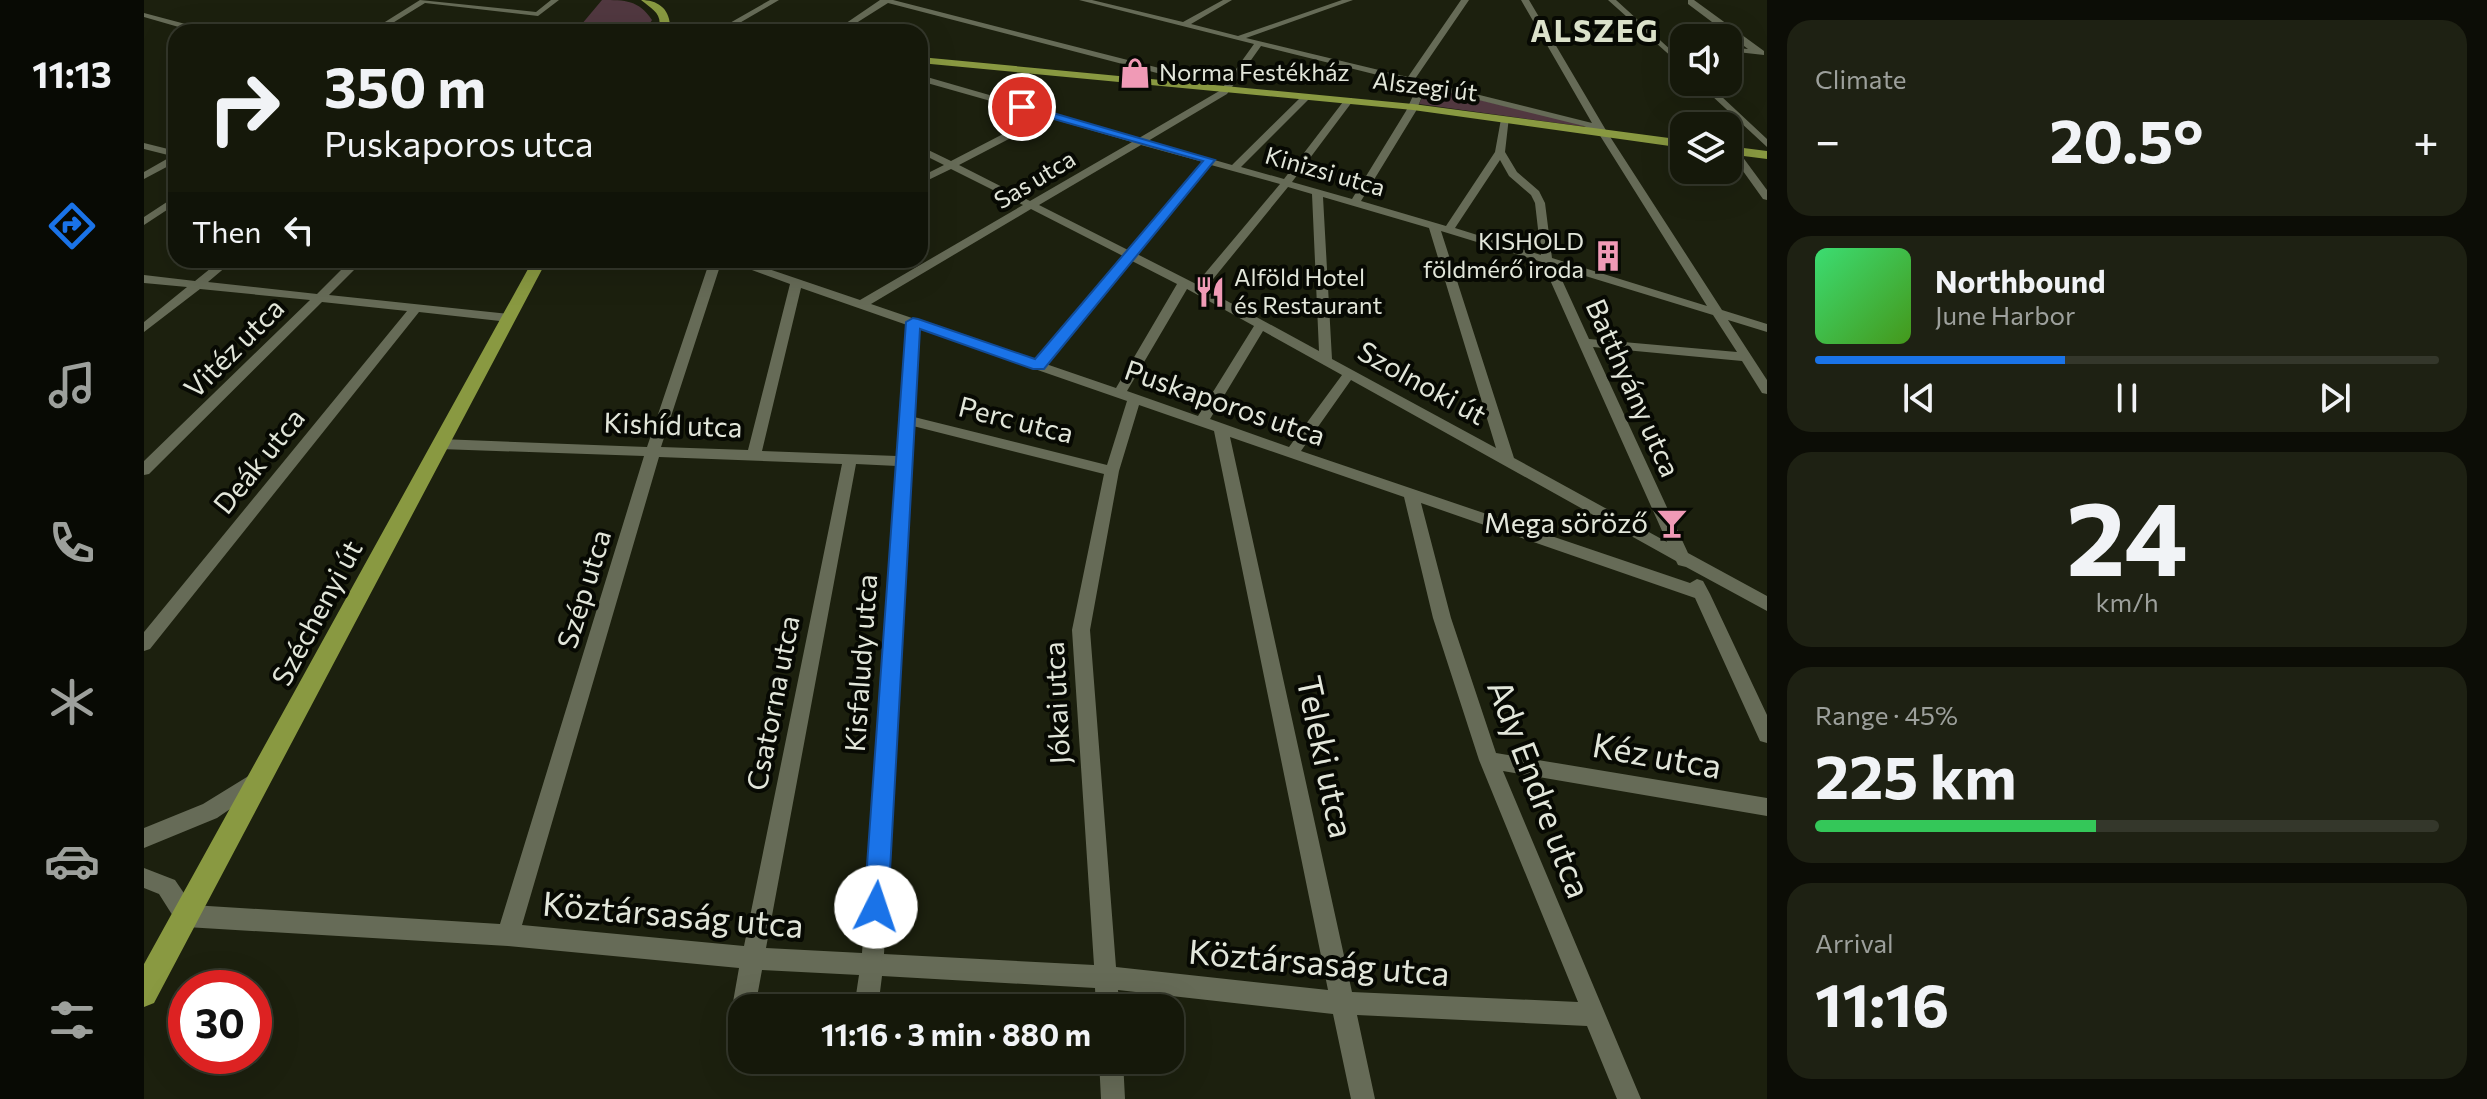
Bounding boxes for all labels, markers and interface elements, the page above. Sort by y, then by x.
district label: ALSZEG [1530,11,1660,48]
map controls [1670,24,1742,184]
button: sound [1670,24,1742,96]
text: 11:13 [32,51,112,95]
text: 350 m [324,51,486,120]
icon: right [192,56,296,160]
shop icon: Norma Festékház [1118,56,1152,90]
place label: Norma Festékház [1159,57,1349,86]
text: Climate [1815,63,1907,94]
street label: Alszegi út [1371,65,1479,106]
pin [988,73,1056,141]
icon: arrive [1000,85,1044,129]
text: 20.5° [2050,102,2204,175]
button: layers [1670,112,1742,184]
text: − [1815,112,1840,166]
text: + [2413,112,2439,166]
text: Puskaporos utca [324,120,594,164]
street label: Kinizsi utca [1262,140,1389,201]
street label: Sas utca [988,143,1080,214]
icon: directions [44,198,100,254]
icon: left [277,208,321,252]
text: Then [192,212,261,249]
place label: KISHOLD földmérő iroda [1423,226,1584,283]
building icon: KISHOLD földmérő iroda [1591,239,1625,273]
place label: Alföld Hotel és Restaurant [1234,262,1382,319]
text: Northbound [1935,262,2106,299]
restaurant icon: Alföld Hotel és Restaurant [1193,275,1227,309]
street label: Vitéz utca [176,290,290,404]
street label: Batthyány utca [1580,293,1688,482]
text: June Harbor [1935,299,2075,330]
street label: Szolnoki út [1352,333,1493,431]
street label: Puskaporos utca [1121,352,1330,452]
icon: music [44,357,100,413]
icon: previous [1897,376,1941,420]
icon: pause [2105,376,2149,420]
icon: next [2313,376,2357,420]
street label: Perc utca [955,388,1077,450]
street label: Deák utca [205,401,311,520]
street label: Kishíd utca [603,405,743,443]
text: 24 [2066,470,2188,597]
place label: Mega söröző [1484,505,1648,539]
bar icon: Mega söröző [1655,506,1689,540]
icon: phone [44,515,100,571]
street label: Szép utca [549,525,617,652]
street label: Széchenyi út [264,534,369,691]
street label: Kisfaludy utca [837,573,883,753]
text: km/h [2095,586,2159,617]
street label: Csatorna utca [738,613,806,793]
street label: Jókai utca [1036,641,1076,765]
street label: Teleki utca [1289,672,1365,841]
street label: Ady Endre utca [1480,673,1602,903]
icon: climate [44,674,100,730]
text: Range · 45% [1815,699,1958,730]
street label: Kéz utca [1590,722,1725,786]
text: 225 km [1815,738,2017,811]
icon: car [44,833,100,889]
position arrow [834,865,918,949]
street label: Köztársaság utca [541,881,805,945]
text: Arrival [1815,927,1894,958]
street label: Köztársaság utca [1187,929,1451,993]
text: 11:16 [1815,966,1949,1039]
speed limit sign: 30 [168,970,272,1074]
icon: filters [44,992,100,1048]
text: 11:16 · 3 min · 880 m [821,1015,1091,1052]

